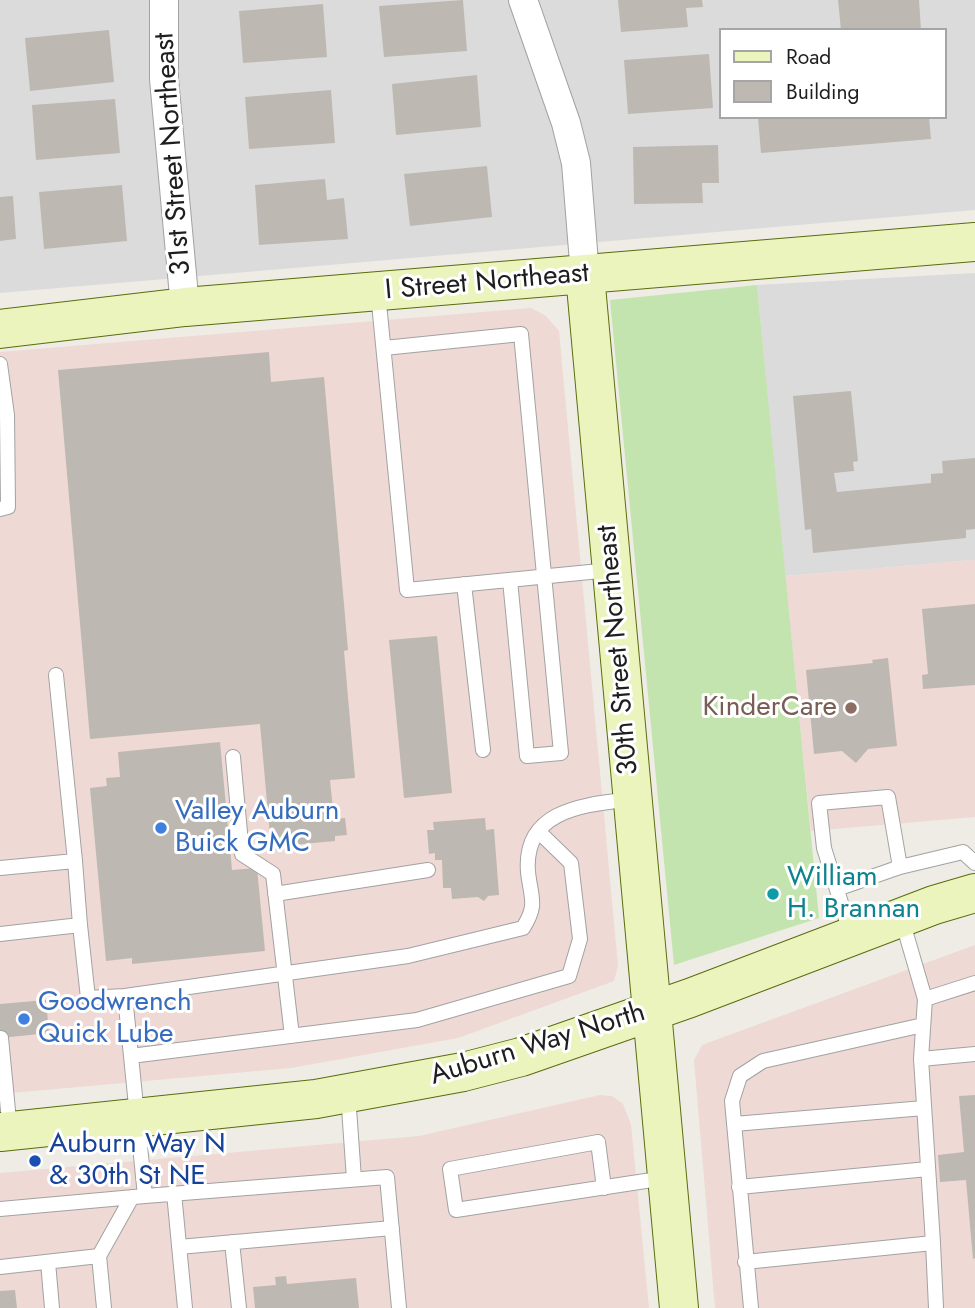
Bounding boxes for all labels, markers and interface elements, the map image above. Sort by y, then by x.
legend [720,28,947,119]
street label: 31st Street Northeast [149,31,199,277]
text: Road [786,42,831,72]
text: Building [786,77,859,107]
street label: I Street Northeast [384,257,590,309]
street label: 30th Street Northeast [591,524,647,776]
place label: KinderCare [703,691,837,725]
marker: KinderCare [843,700,859,716]
place label: Valley Auburn Buick GMC [175,795,339,861]
marker: Valley Auburn Buick GMC [153,820,169,836]
place label: William H. Brannan [787,861,920,927]
marker: William H. Brannan [765,886,781,902]
place label: Goodwrench Quick Lube [38,986,192,1052]
street label: Auburn Way North [426,996,650,1094]
marker: Goodwrench Quick Lube [16,1011,32,1027]
place label: Auburn Way N & 30th St NE [49,1128,226,1194]
marker: Auburn Way N & 30th St NE [27,1153,43,1169]

